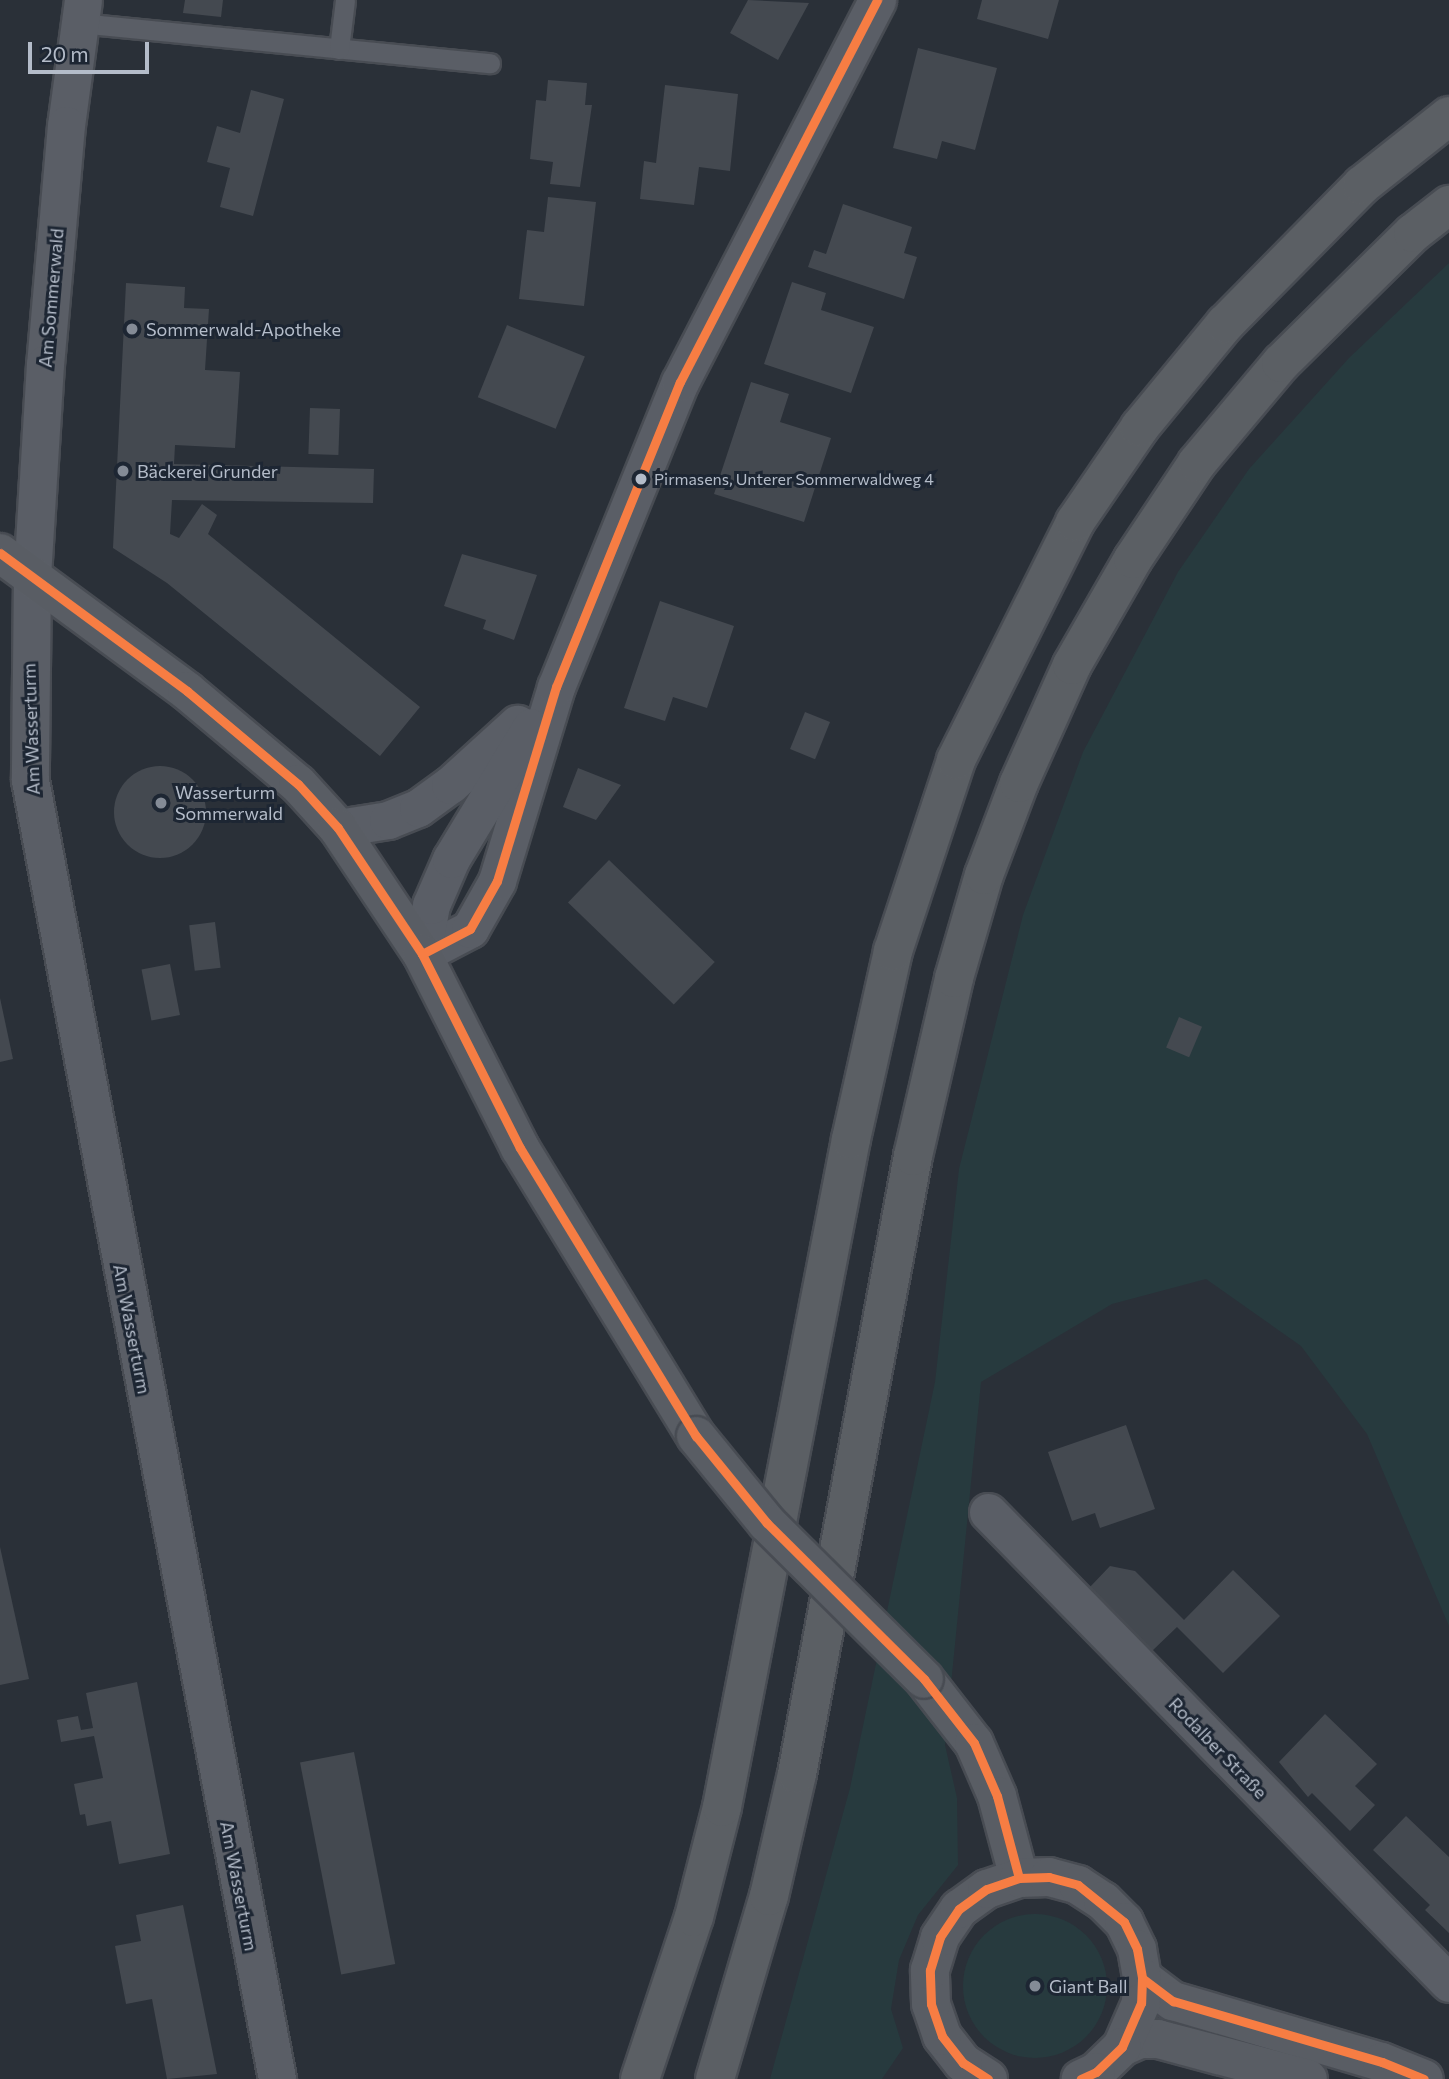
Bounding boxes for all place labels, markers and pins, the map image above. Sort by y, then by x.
place label: Sommerwald-Apotheke [146,318,341,340]
marker: Sommerwald-Apotheke [124,321,140,337]
place label: Bäckerei Grunder [137,460,278,482]
marker: Bäckerei Grunder [115,463,131,479]
place label: Pirmasens, Unterer Sommerwaldweg 4 [654,469,934,489]
marker: Pirmasens, Unterer Sommerwaldweg 4 [634,472,648,486]
place label: Wasserturm Sommerwald [175,782,283,824]
marker: Wasserturm Sommerwald [153,795,169,811]
place label: Giant Ball [1049,1975,1128,1997]
marker: Giant Ball [1027,1978,1043,1994]

